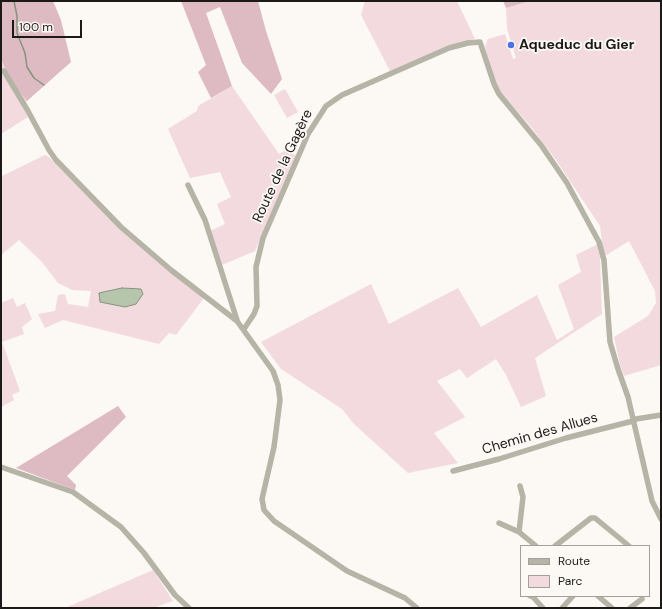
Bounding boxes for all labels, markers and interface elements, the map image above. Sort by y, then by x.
scale bar [14,12,84,38]
text: 100 m [19,19,53,35]
place label: Aqueduc du Gier [519,37,634,53]
marker: Aqueduc du Gier [506,40,516,50]
street label: Route de la Gagère [249,107,317,225]
street label: Chemin des Allues [480,409,600,459]
legend [520,545,650,597]
text: Route [558,553,590,569]
text: Parc [558,573,582,589]

